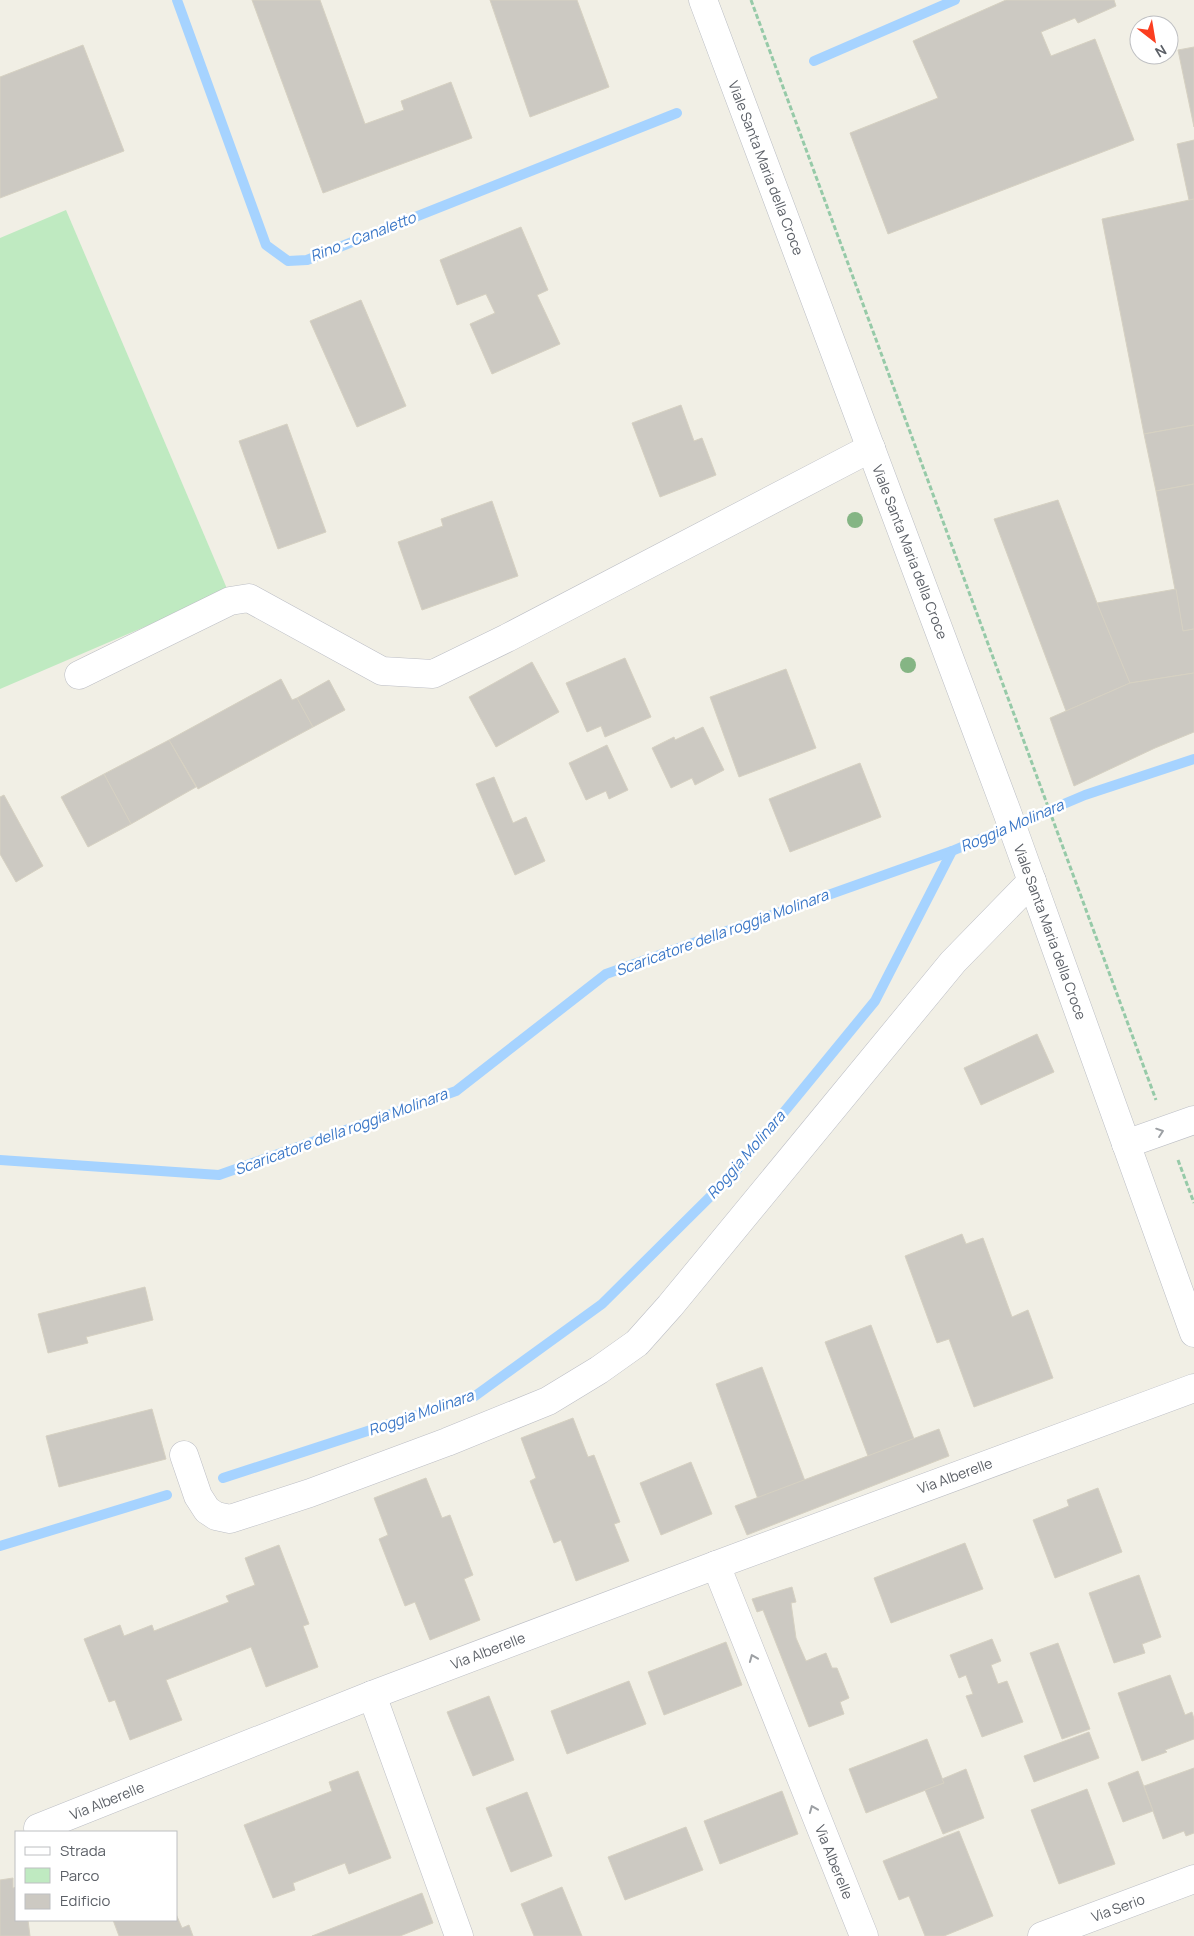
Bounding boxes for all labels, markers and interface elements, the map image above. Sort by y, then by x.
north arrow [1129,15,1179,65]
text: N [1152,41,1170,62]
street label: Viale Santa Maria della Croce [724,78,809,258]
water label: Rino - Canaletto [307,206,420,266]
street label: Viale Santa Maria della Croce [868,462,953,642]
water label: Roggia Molinara [957,794,1067,857]
street label: Viale Santa Maria della Croce [1010,841,1091,1022]
water label: Scaricatore della roggia Molinara [613,884,832,981]
water label: Scaricatore della roggia Molinara [232,1083,451,1180]
water label: Roggia Molinara [702,1106,790,1203]
one-way arrow [1155,1128,1164,1138]
water label: Roggia Molinara [365,1384,477,1440]
street label: Via Alberelle [915,1453,995,1498]
street label: Via Alberelle [448,1628,528,1673]
one-way arrow [749,1655,759,1663]
street label: Via Alberelle [67,1777,147,1824]
one-way arrow [809,1806,819,1814]
street label: Via Alberelle [811,1822,858,1902]
legend [15,1831,178,1921]
text: Strada [60,1840,106,1861]
text: Parco [60,1865,99,1886]
street label: Via Serio [1089,1889,1147,1926]
text: Edificio [60,1890,111,1911]

